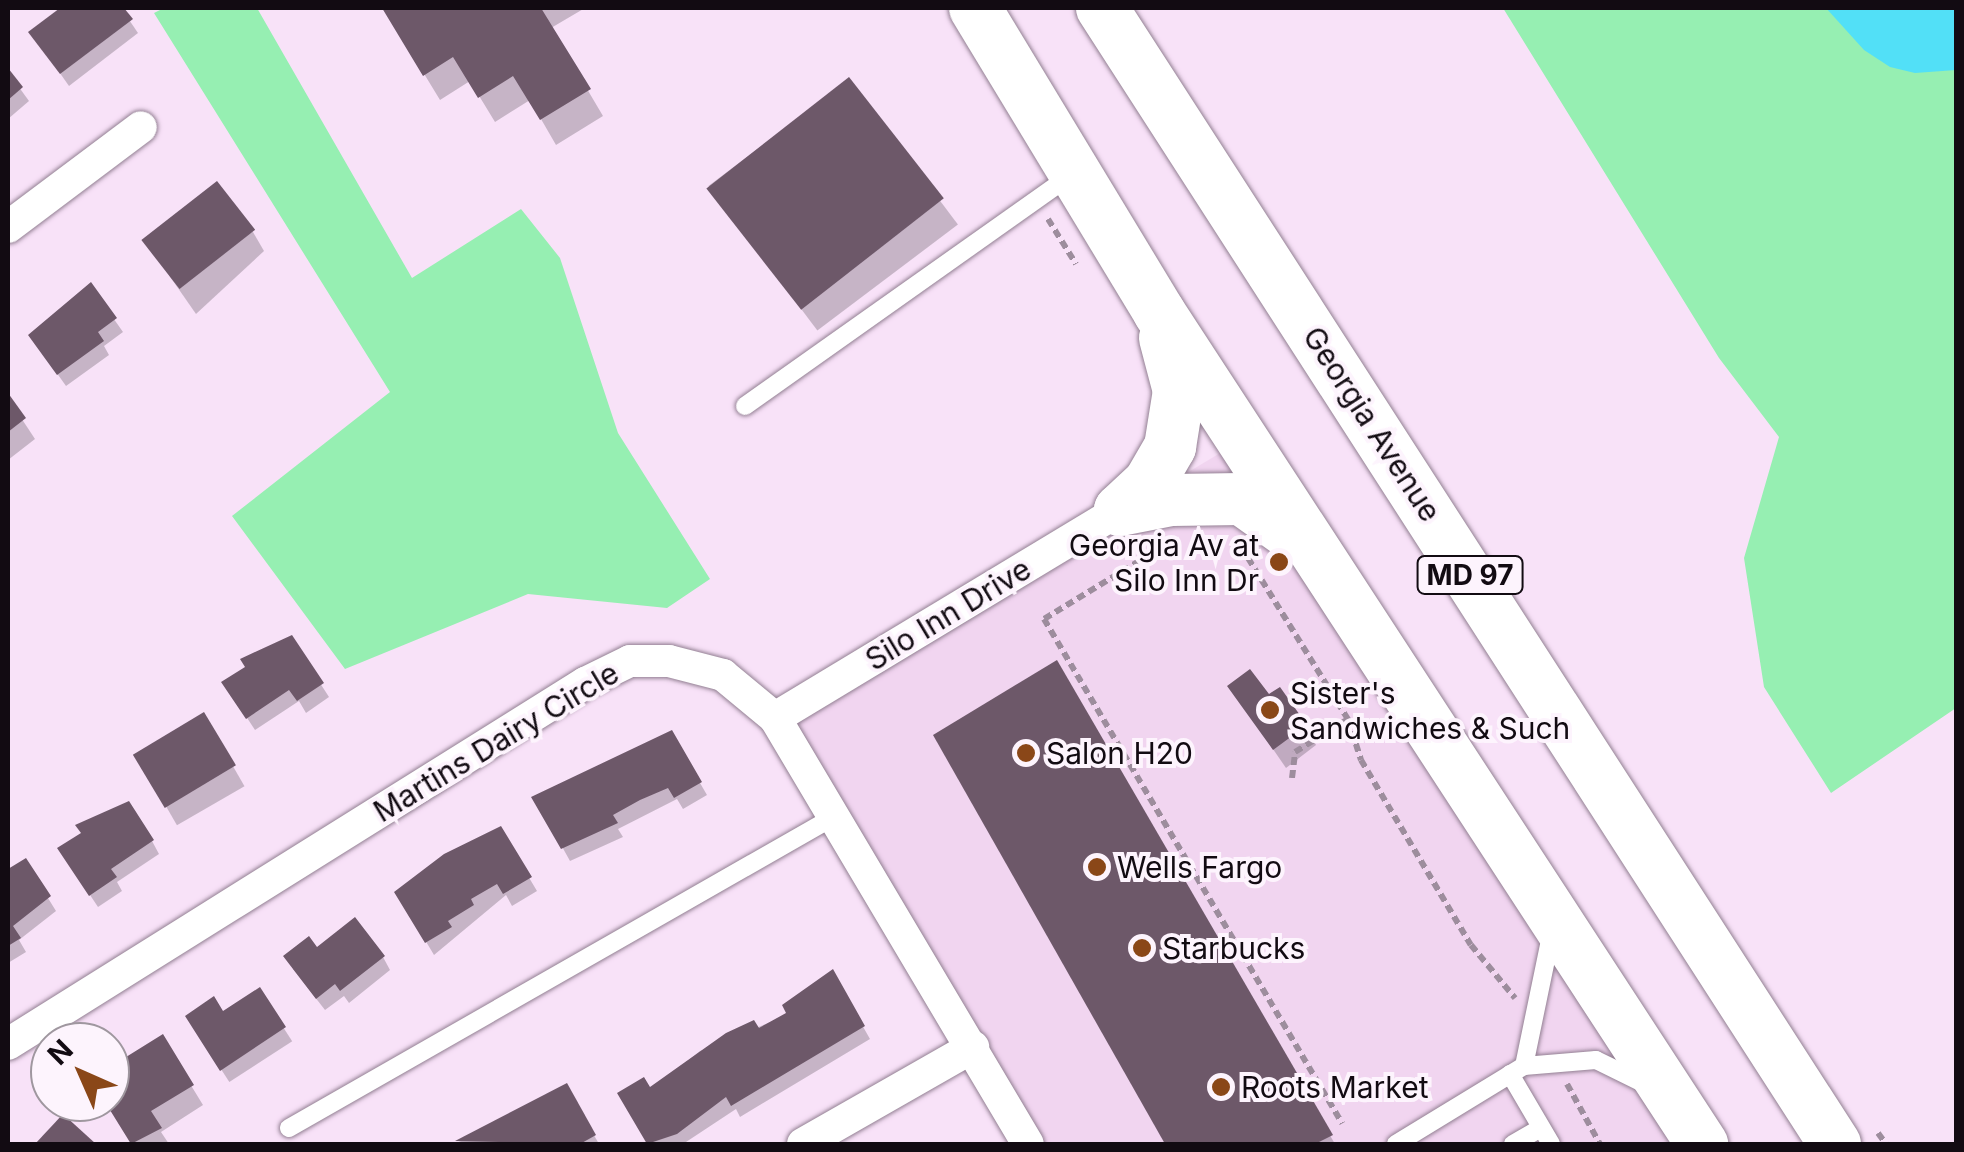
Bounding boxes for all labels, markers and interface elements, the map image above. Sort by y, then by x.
street label: Georgia Avenue [1296,320,1448,528]
place label: Georgia Av at Silo Inn Dr [1069,527,1259,598]
street label: Silo Inn Drive [859,551,1037,677]
marker: Georgia Av at Silo Inn Dr [1268,551,1290,573]
road number: MD 97 [1415,552,1525,598]
street label: Martins Dairy Circle [367,655,625,829]
place label: Sister's Sandwiches & Such [1290,675,1570,746]
marker: Sister's Sandwiches & Such [1259,699,1281,721]
place label: Salon H20 [1046,735,1193,771]
marker: Salon H20 [1015,742,1037,764]
place label: Wells Fargo [1117,849,1282,885]
marker: Wells Fargo [1086,856,1108,878]
place label: Starbucks [1162,930,1305,966]
marker: Starbucks [1131,937,1153,959]
north arrow [30,1022,130,1122]
text: N [41,1033,80,1072]
place label: Roots Market [1241,1069,1428,1105]
marker: Roots Market [1210,1076,1232,1098]

